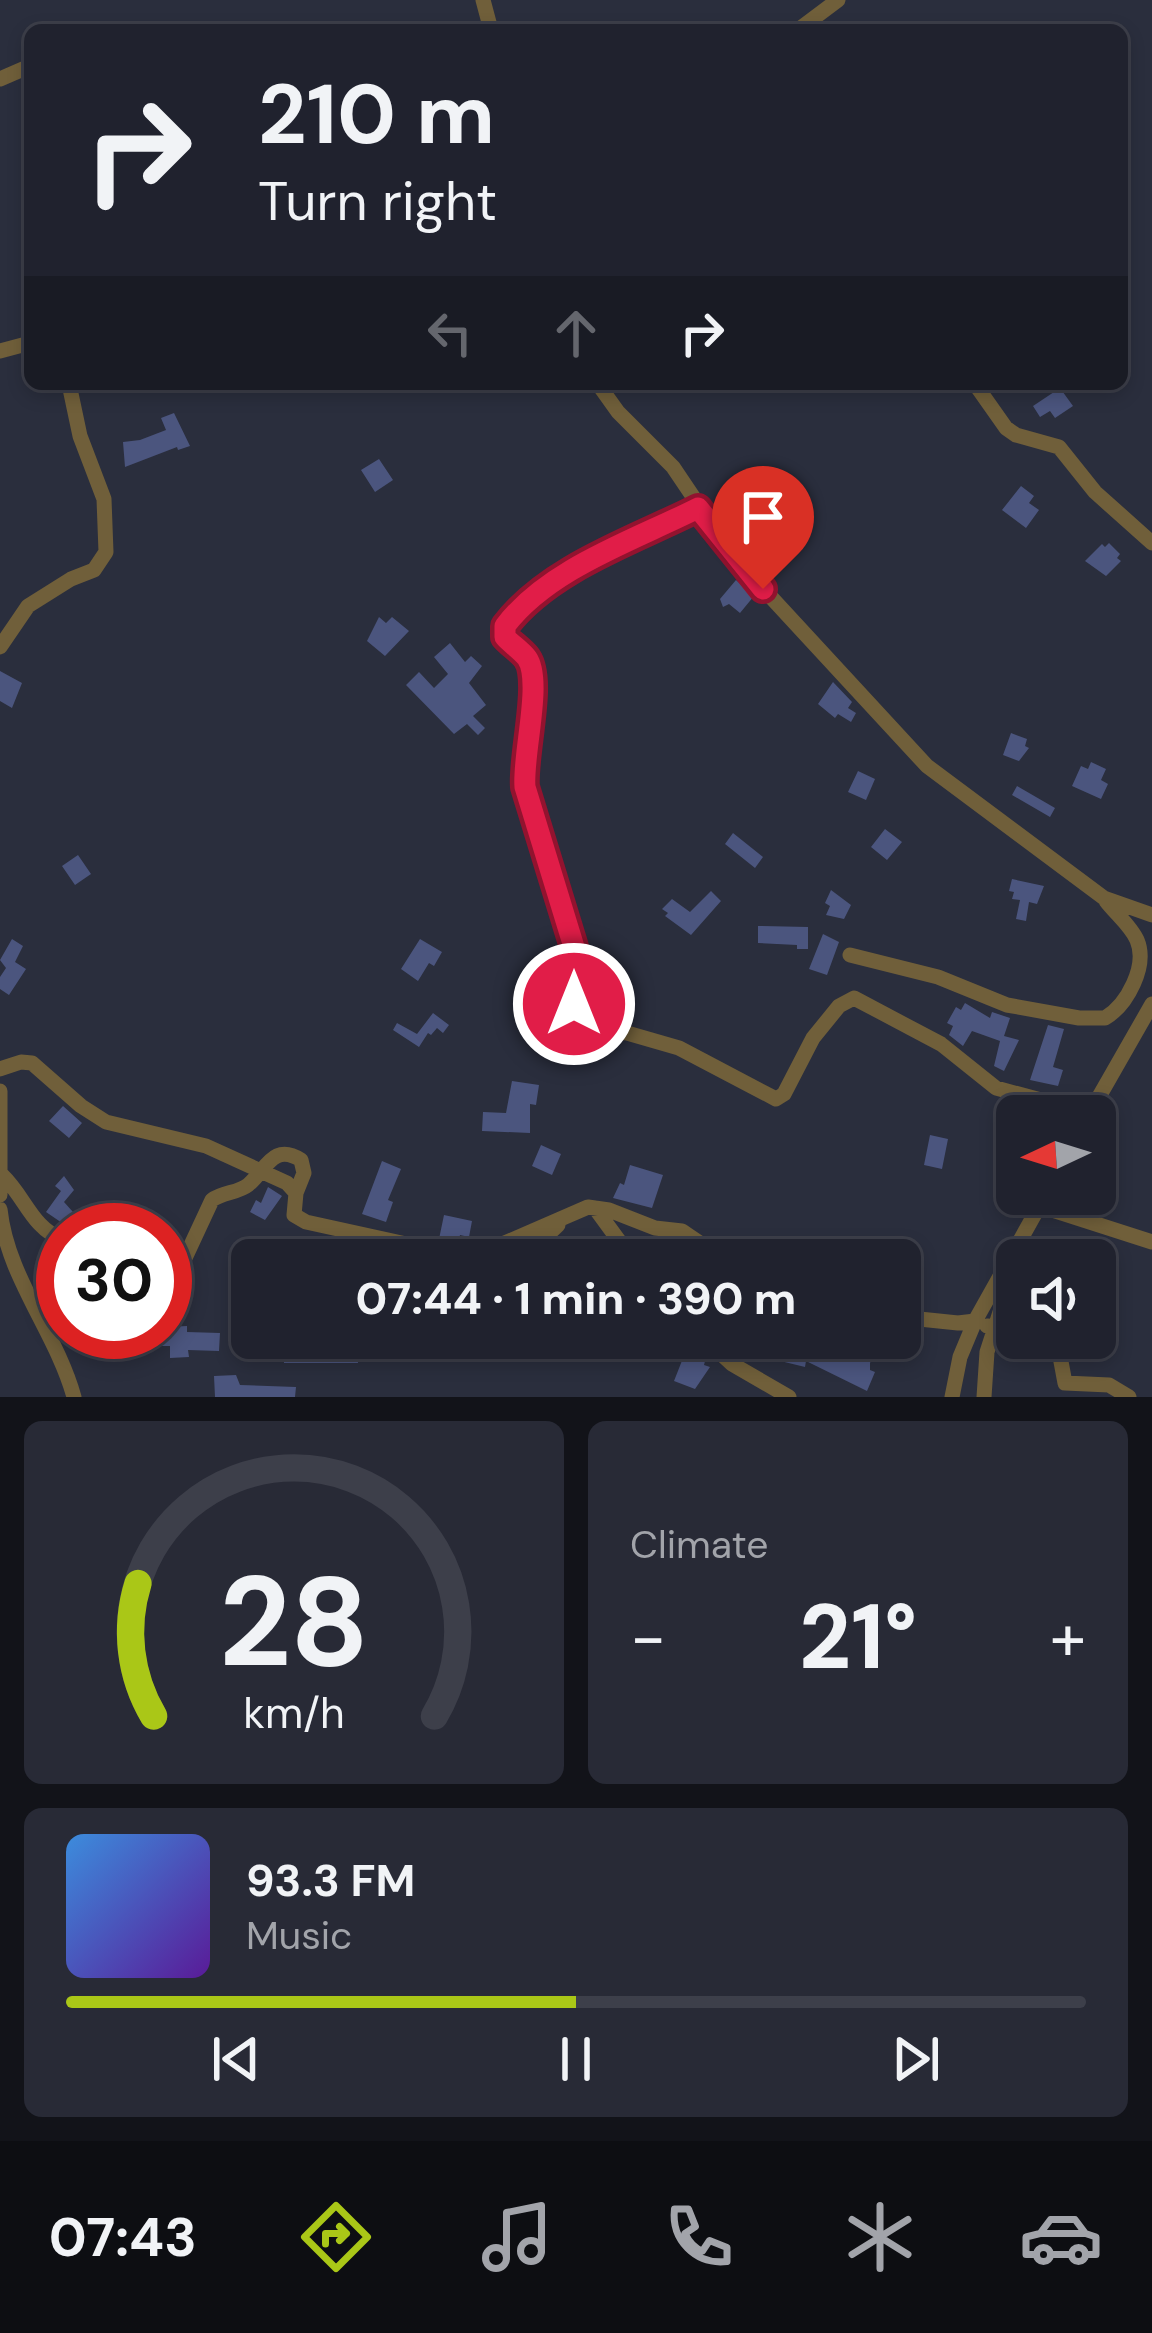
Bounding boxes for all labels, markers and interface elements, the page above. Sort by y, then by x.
text: 210 m [258,60,495,169]
icon: right [60,72,216,228]
text: Turn right [258,166,497,237]
icon: left [417,300,483,366]
icon: ahead [543,300,609,366]
icon: right [669,300,735,366]
pin [712,466,814,589]
icon: arrive [730,484,796,550]
position arrow [511,941,637,1067]
north arrow [996,1095,1116,1215]
map controls [996,1095,1116,1359]
speed limit sign: 30 [36,1203,192,1359]
button: sound [996,1239,1116,1359]
text: 07:44 · 1 min · 390 m [356,1269,796,1328]
text: Climate [630,1519,768,1570]
text: 28 [219,1541,369,1704]
text: 21° [799,1579,917,1696]
text: − [630,1595,666,1680]
text: + [1050,1595,1086,1680]
text: km/h [243,1684,345,1740]
text: 93.3 FM [246,1851,415,1910]
text: Music [246,1910,352,1961]
icon: previous [203,2026,269,2092]
icon: pause [543,2026,609,2092]
icon: next [883,2026,949,2092]
icon: directions [294,2195,378,2279]
icon: music [475,2195,559,2279]
icon: phone [657,2195,741,2279]
icon: climate [838,2195,922,2279]
icon: car [1019,2195,1103,2279]
text: 07:43 [49,2202,197,2273]

